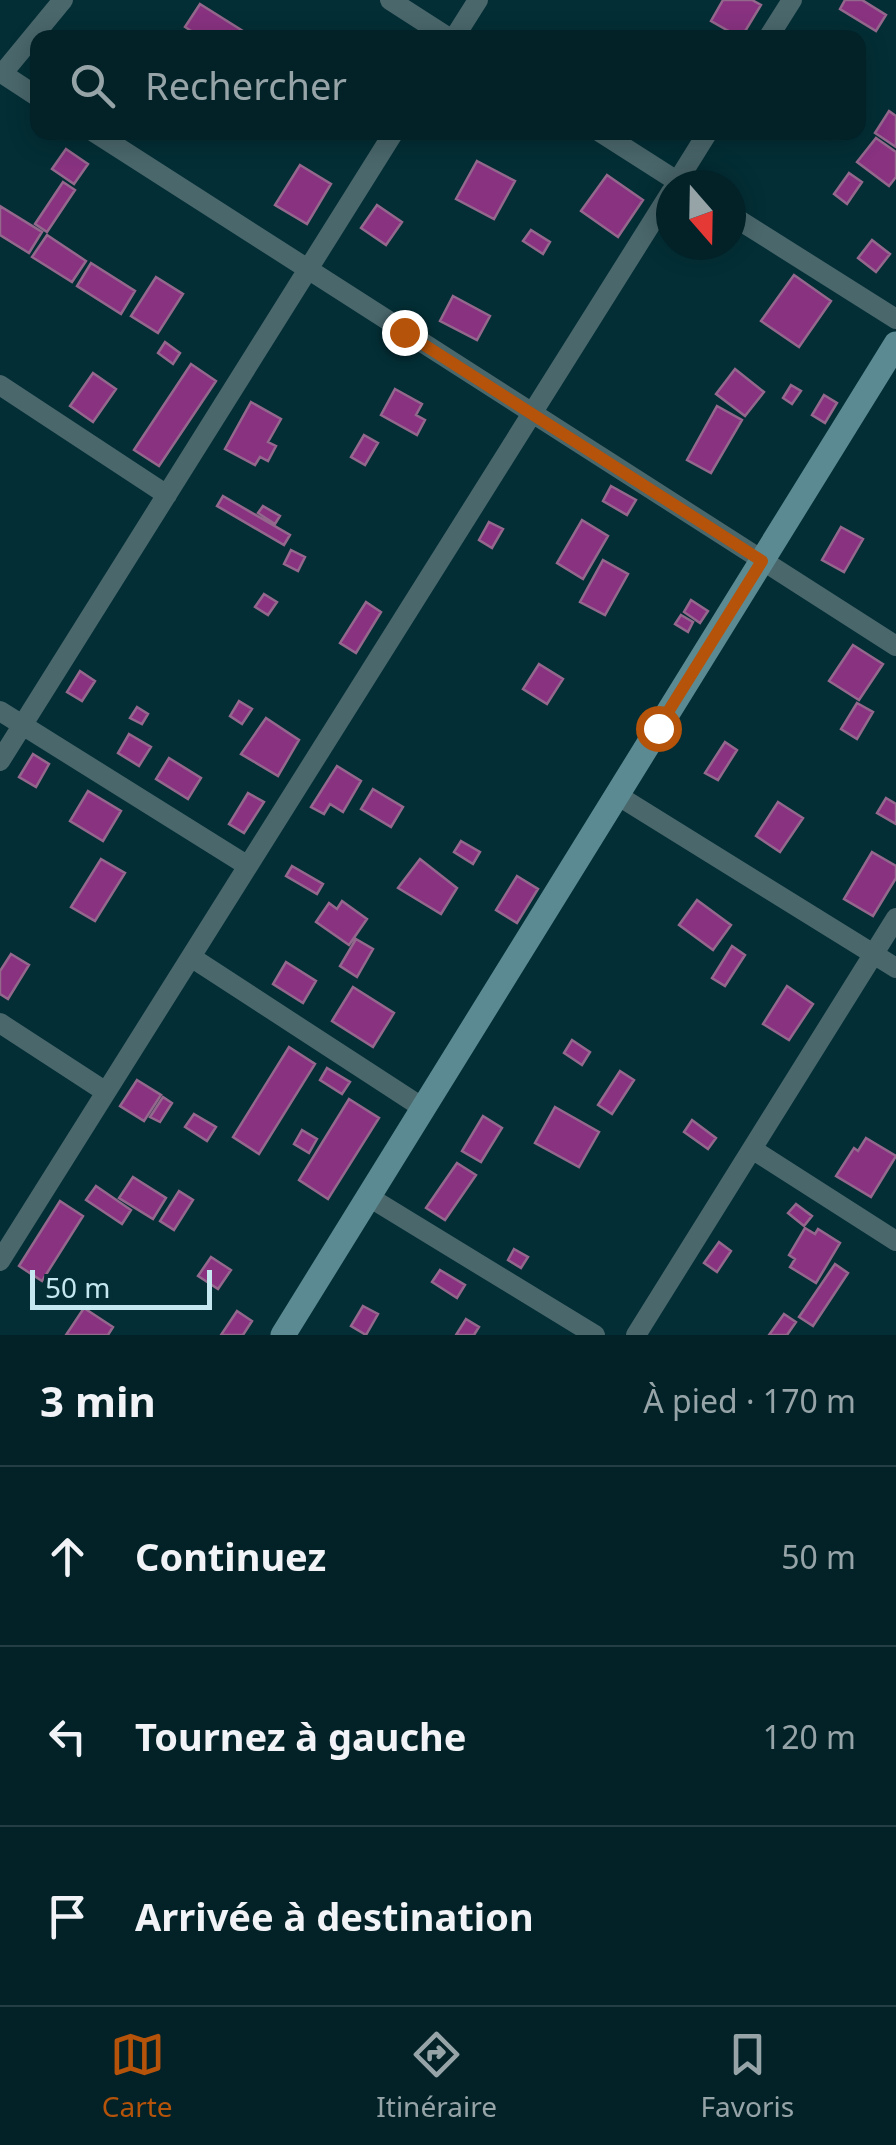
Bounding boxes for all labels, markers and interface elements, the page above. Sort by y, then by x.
search box [30,30,866,140]
icon: search [65,58,120,113]
text: Rechercher [145,59,347,111]
north arrow [656,170,746,260]
route end [382,310,428,356]
route start [636,706,682,752]
scale bar [30,1265,212,1310]
text: 50 m [45,1268,111,1306]
text: 3 min [40,1372,156,1429]
text: À pied · 170 m [643,1379,856,1422]
icon: ahead [40,1529,95,1584]
text: Continuez [135,1530,326,1582]
text: 50 m [781,1535,856,1578]
icon: left [40,1709,95,1764]
text: Tournez à gauche [135,1710,466,1762]
text: 120 m [763,1715,856,1758]
icon: arrive [40,1889,95,1944]
text: Arrivée à destination [135,1890,534,1942]
tab: Carte [102,2027,173,2125]
tab: Itinéraire [376,2027,497,2125]
tab: Favoris [701,2027,794,2125]

